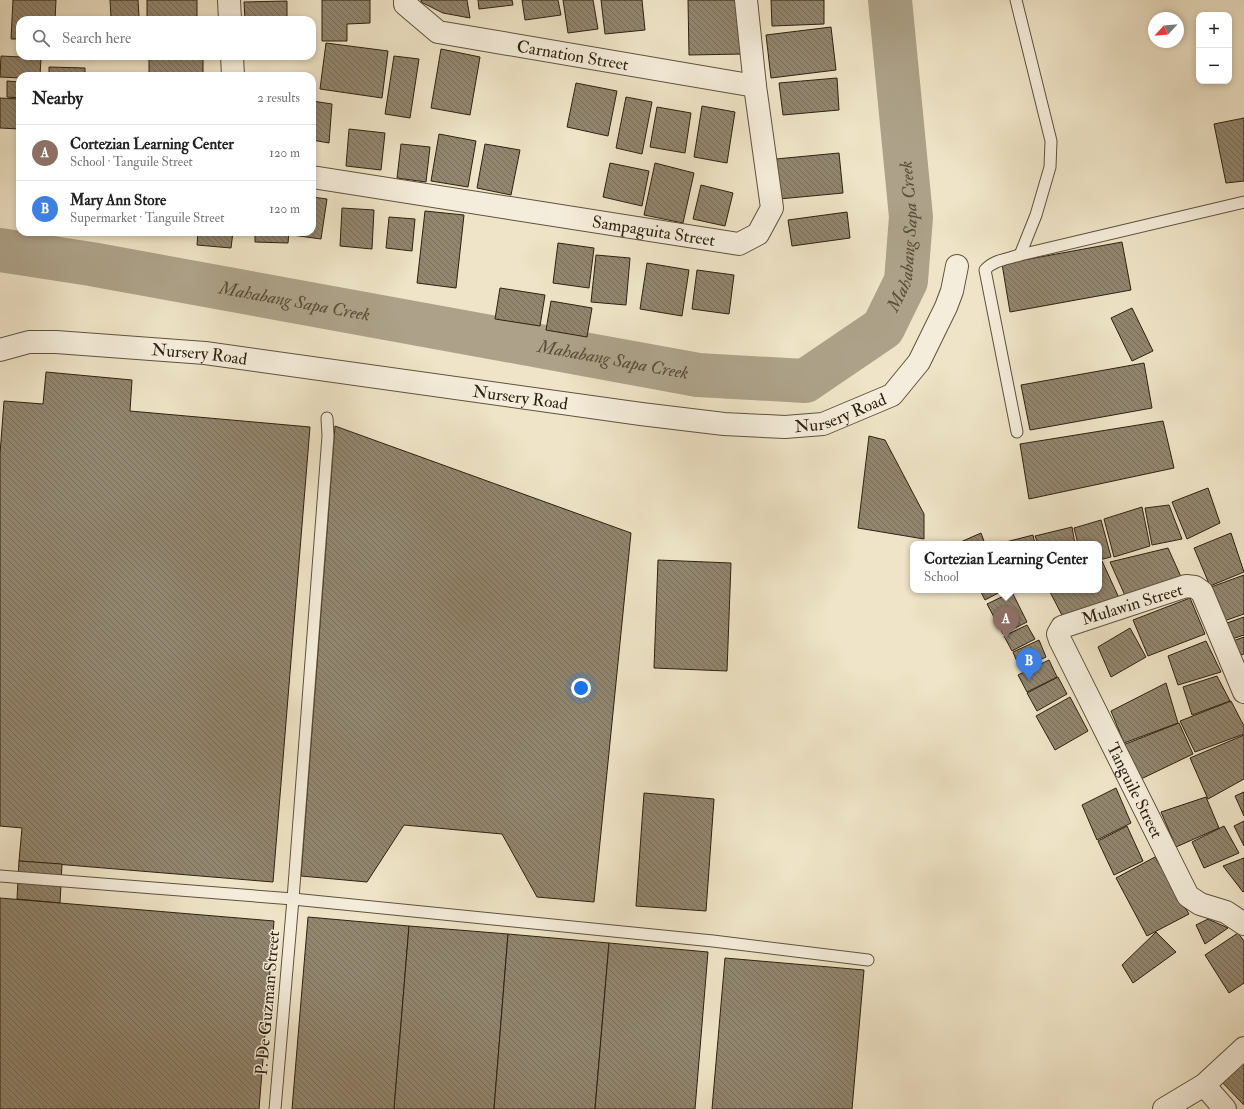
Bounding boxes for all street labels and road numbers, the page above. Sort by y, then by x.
street label: Carnation Street [515,36,631,75]
street label: Sampaguita Street [591,211,717,251]
street label: Nursery Road [151,339,249,370]
street label: Nursery Road [471,381,570,415]
street label: Nursery Road [794,388,890,437]
street label: Mulawin Street [1079,579,1186,630]
street label: Tanguile Street [1102,739,1168,842]
street label: P. De Guzman Street [251,929,284,1076]

